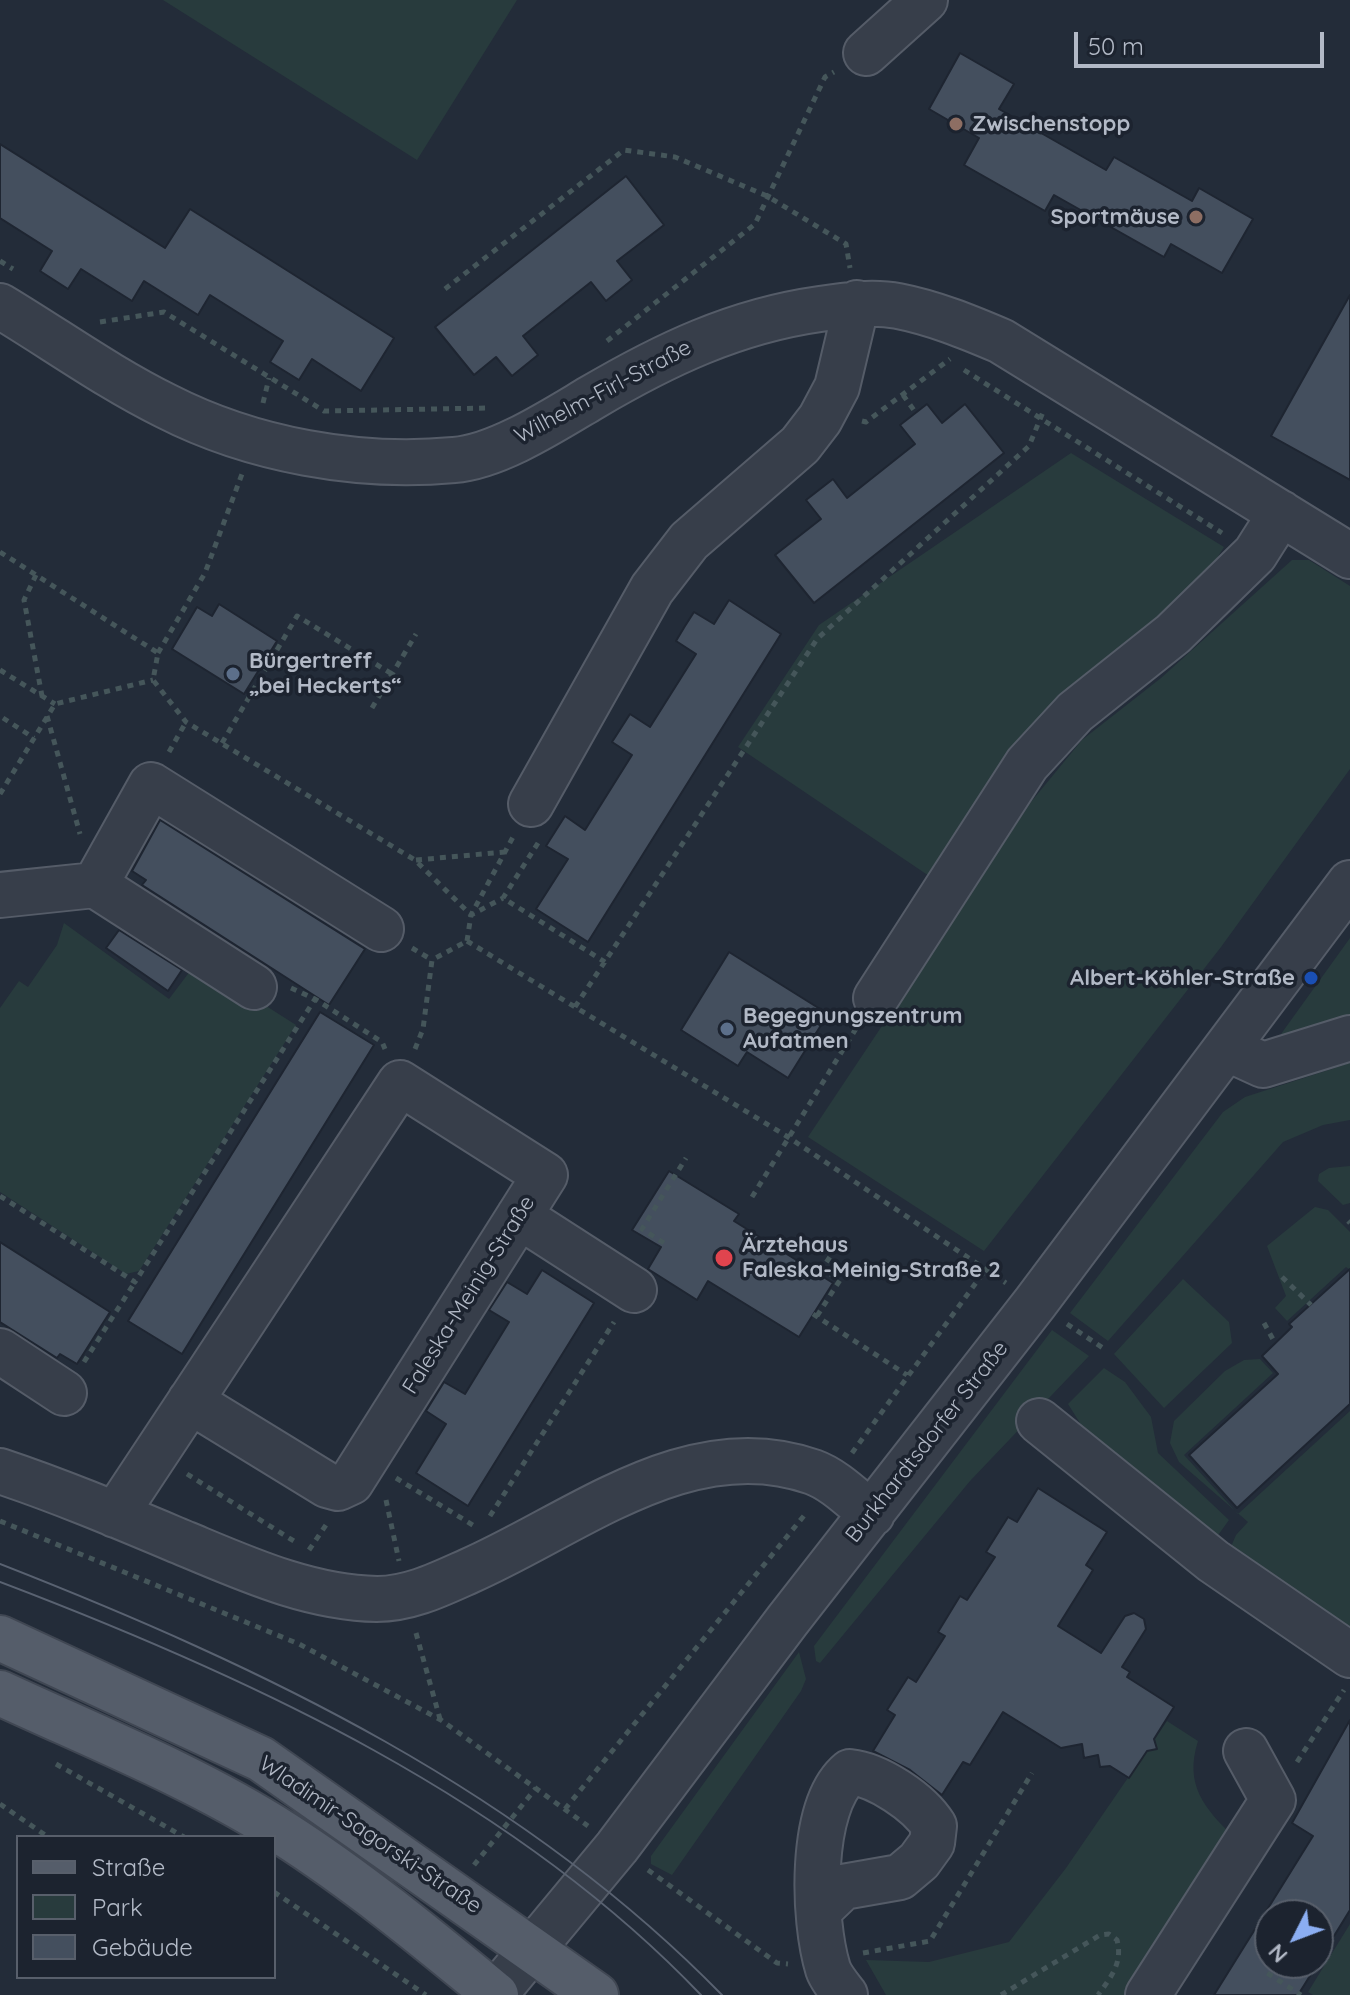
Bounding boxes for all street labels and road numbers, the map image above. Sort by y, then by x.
street label: Wilhelm-Firl-Straße [510,334,696,450]
street label: Faleska-Meinig-Straße [397,1191,541,1399]
street label: Burkhardtsdorfer Straße [840,1336,1014,1548]
street label: Wladimir-Sagorski-Straße [254,1751,486,1919]

